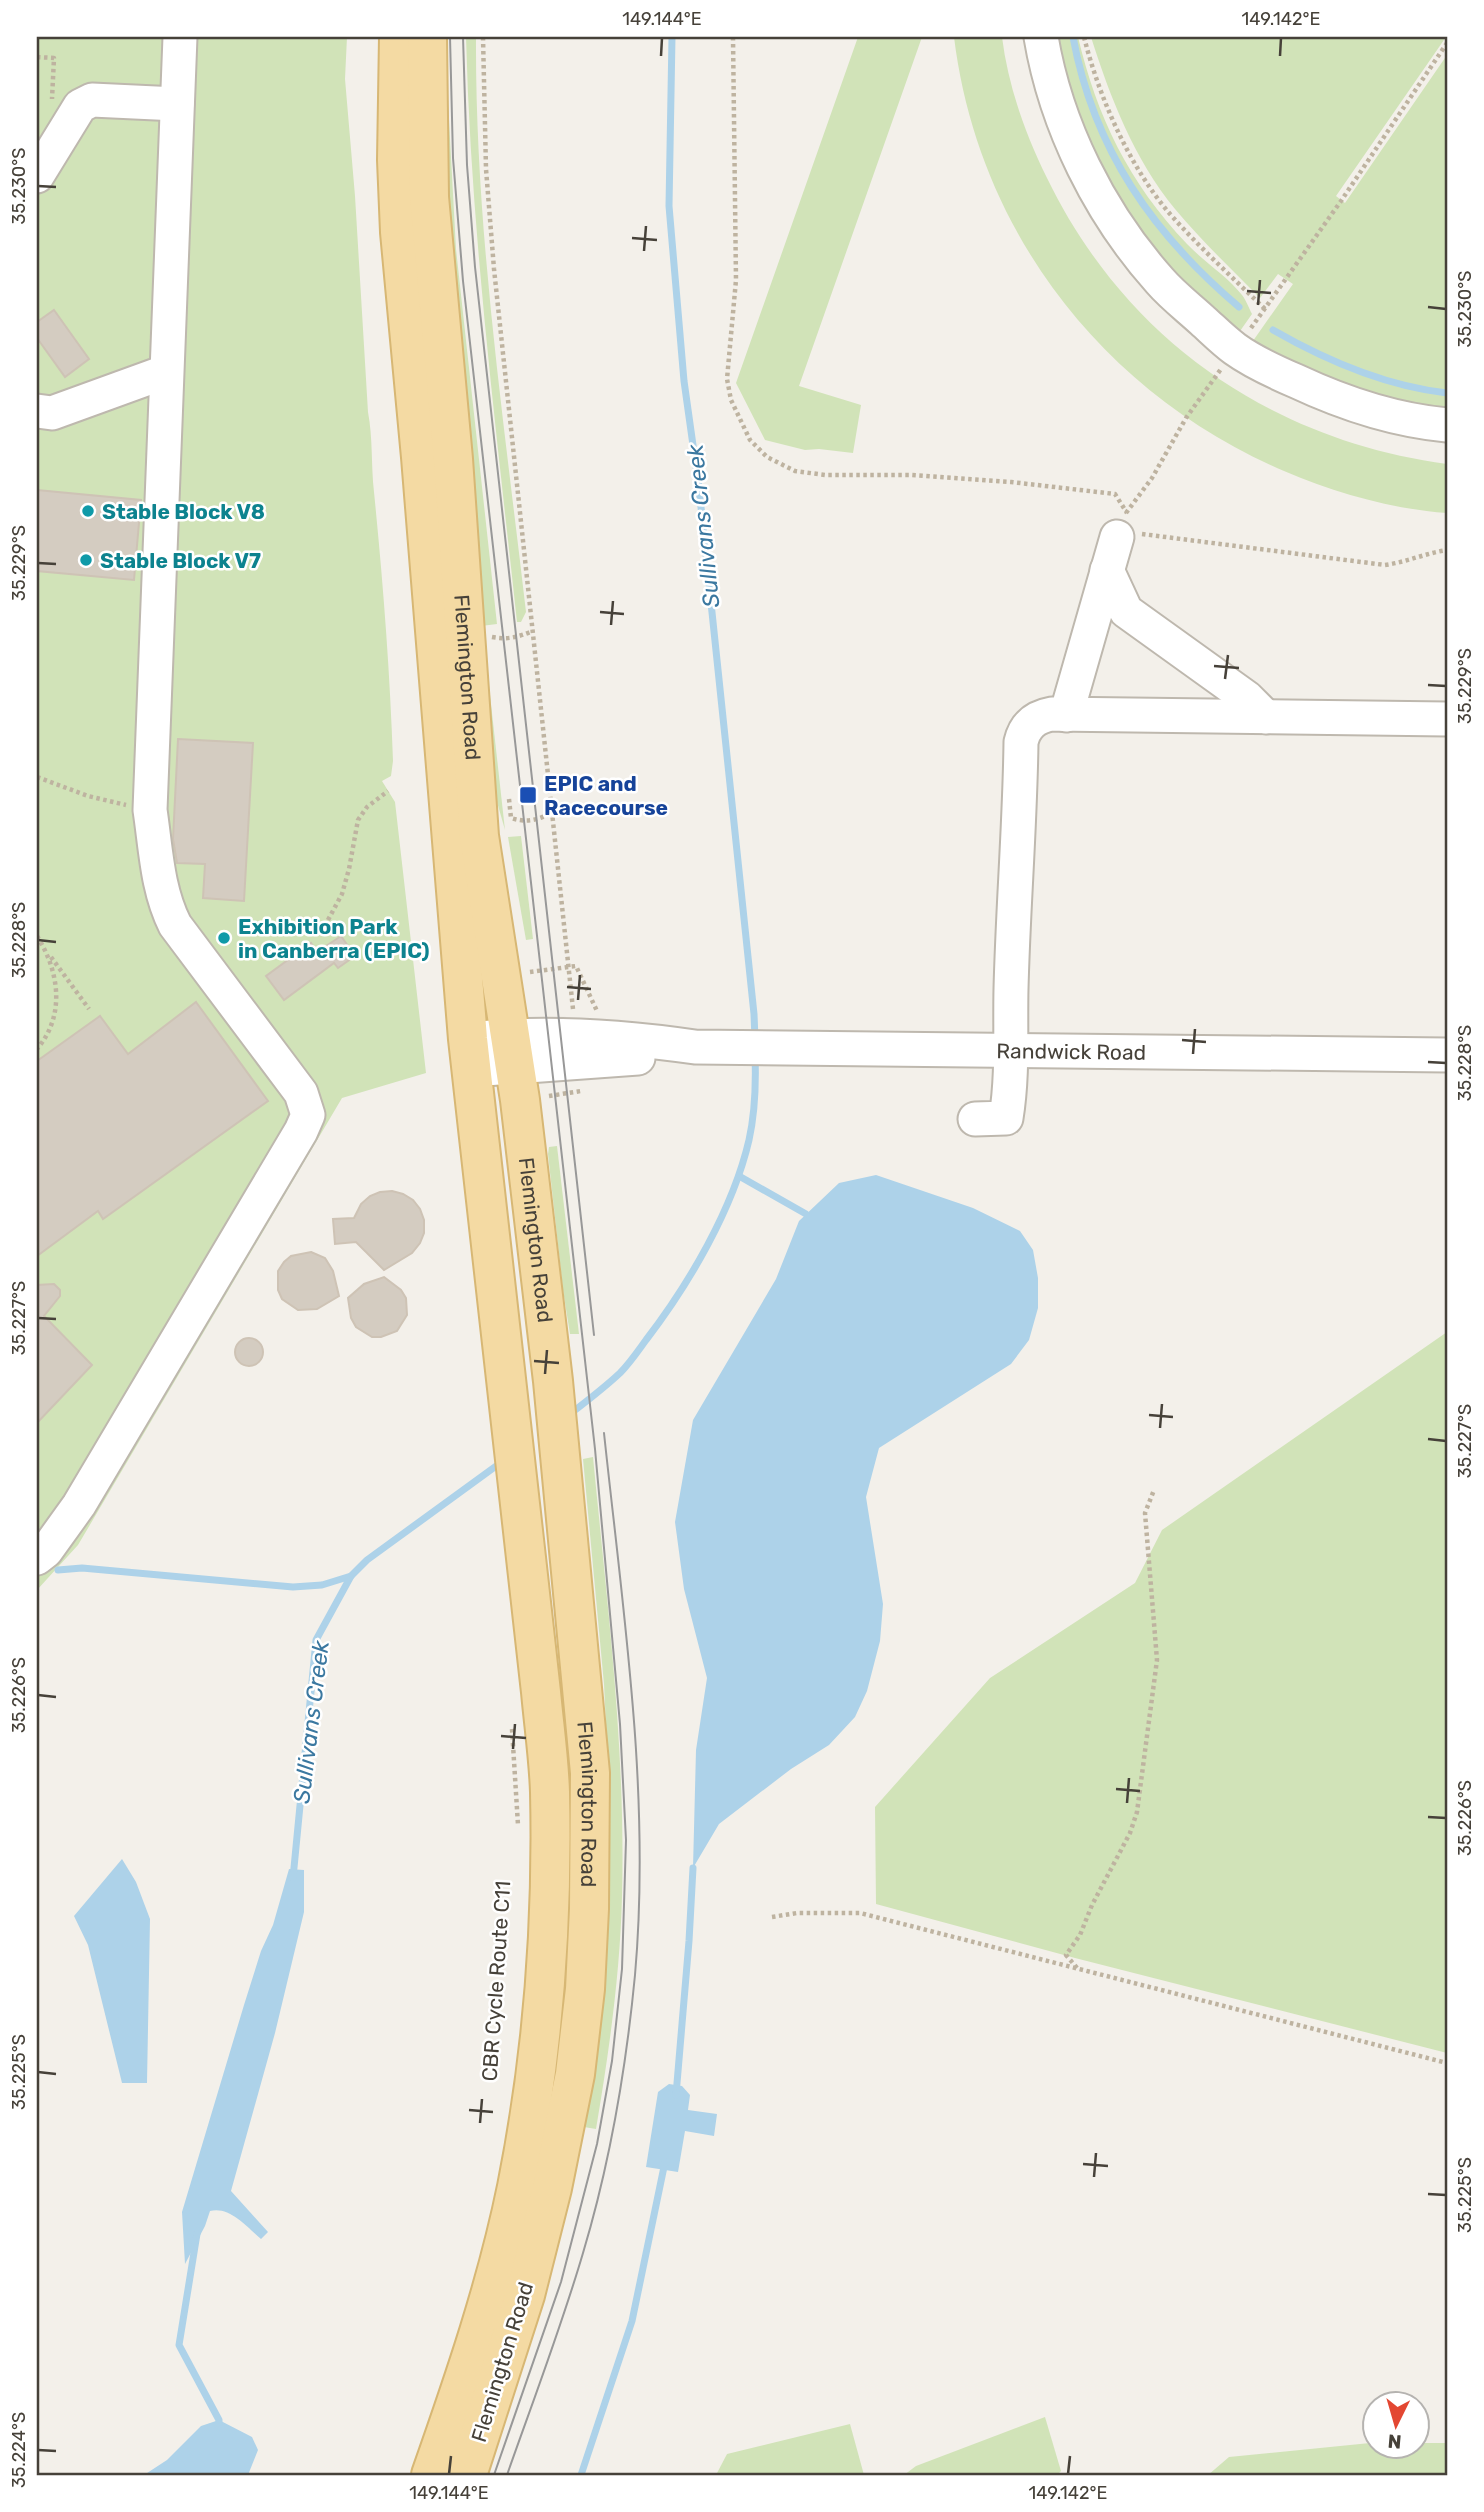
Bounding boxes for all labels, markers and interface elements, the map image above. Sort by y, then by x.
text: 149.144°E [622,8,702,30]
text: 149.142°E [1242,8,1320,30]
text: 35.230°S [8,148,30,224]
text: 35.230°S [1454,271,1476,347]
water label: Sullivans Creek [680,442,725,609]
place label: Stable Block V8 [102,499,265,524]
marker: Stable Block V8 [80,503,96,519]
text: 35.229°S [8,525,30,601]
place label: Stable Block V7 [100,548,261,573]
marker: Stable Block V7 [78,552,94,568]
street label: Flemington Road [450,594,486,761]
text: 35.229°S [1454,648,1476,724]
place label: EPIC and Racecourse [544,771,668,820]
marker: EPIC and Racecourse [518,785,538,805]
text: 35.228°S [8,902,30,978]
place label: Exhibition Park in Canberra (EPIC) [238,914,430,963]
marker: Exhibition Park in Canberra (EPIC) [216,930,232,946]
text: 35.228°S [1454,1025,1476,1101]
street label: Randwick Road [996,1038,1146,1064]
street label: Flemington Road [514,1156,559,1324]
text: 35.227°S [8,1281,30,1355]
text: 35.227°S [1454,1404,1476,1478]
water label: Sullivans Creek [287,1638,335,1805]
text: 35.226°S [8,1657,30,1733]
street label: Flemington Road [573,1720,603,1887]
text: 35.226°S [1454,1780,1476,1856]
street label: CBR Cycle Route C11 [477,1880,515,2082]
text: 35.225°S [8,2034,30,2110]
text: 35.225°S [1454,2157,1476,2233]
street label: Flemington Road [466,2279,538,2445]
north arrow [1362,2390,1432,2460]
text: 35.224°S [8,2412,30,2488]
text: N [1387,2429,1402,2453]
text: 149.144°E [409,2482,489,2504]
text: 149.142°E [1029,2482,1107,2504]

